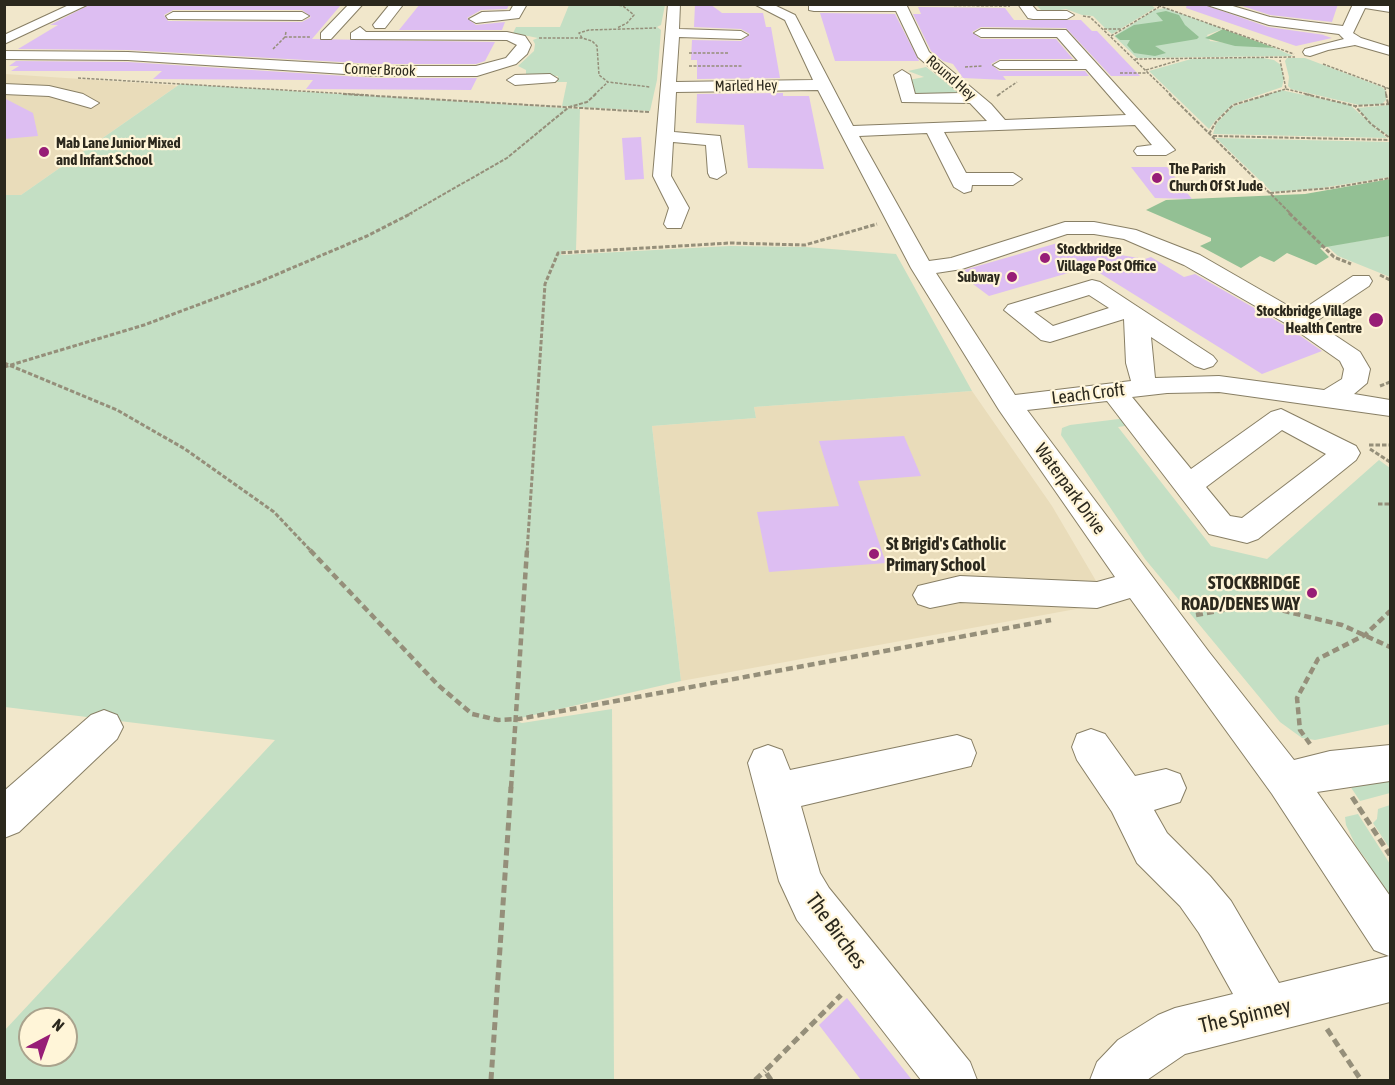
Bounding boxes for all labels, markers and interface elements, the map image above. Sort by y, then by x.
street label: Round Hey [923,52,979,104]
street label: Corner Brook [344,60,416,80]
street label: Marled Hey [714,76,778,96]
place label: Mab Lane Junior Mixed and Infant School [56,134,181,169]
marker: Mab Lane Junior Mixed and Infant School [37,145,51,159]
place label: The Parish Church Of St Jude [1169,160,1263,195]
marker: The Parish Church Of St Jude [1150,171,1164,185]
place label: Stockbridge Village Post Office [1057,240,1156,275]
marker: Stockbridge Village Post Office [1038,251,1052,265]
place label: Subway [958,268,1000,286]
marker: Subway [1005,270,1019,284]
place label: Stockbridge Village Health Centre [1257,302,1362,337]
marker: Stockbridge Village Health Centre [1367,311,1385,329]
street label: Leach Croft [1050,379,1126,409]
street label: Waterpark Drive [1030,439,1110,539]
place label: St Brigid's Catholic Primary School [886,533,1006,576]
marker: St Brigid's Catholic Primary School [867,547,881,561]
place label: STOCKBRIDGE ROAD/DENES WAY [1181,572,1300,614]
marker: STOCKBRIDGE ROAD/DENES WAY [1305,586,1319,600]
street label: The Birches [800,888,872,974]
street label: The Spinney [1197,993,1293,1039]
north arrow [18,1007,78,1067]
text: N [49,1015,68,1035]

